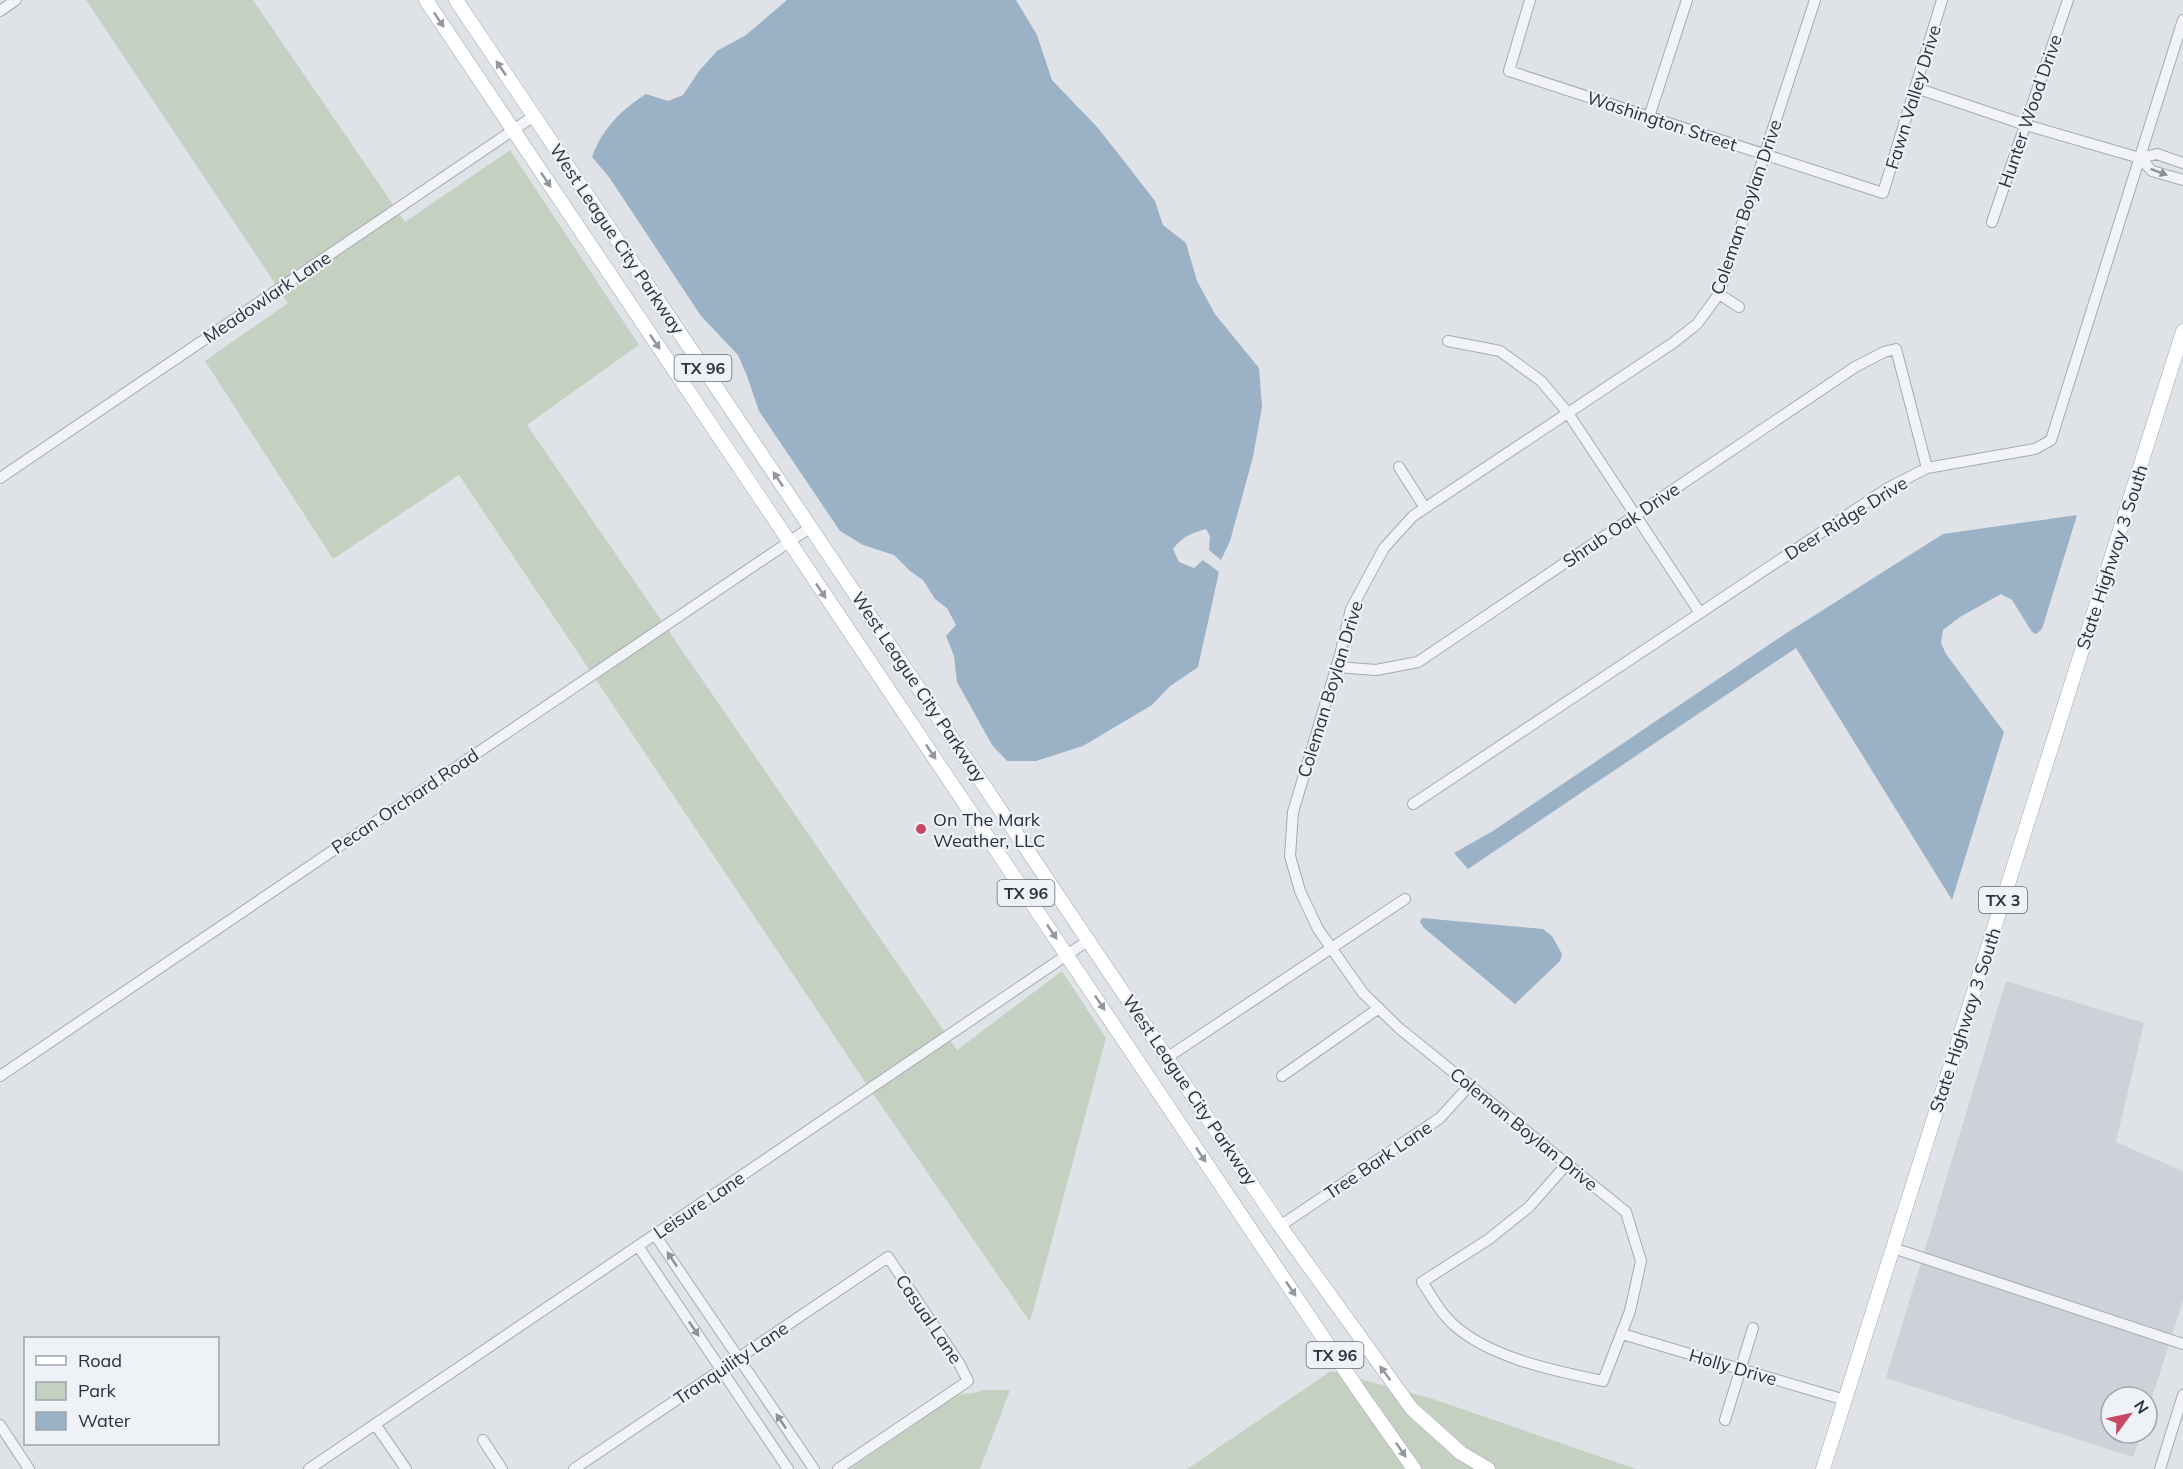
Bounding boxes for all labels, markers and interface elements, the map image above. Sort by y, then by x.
one-way arrow [434,12,445,28]
street label: Fawn Valley Drive [1880,22,1946,172]
street label: Hunter Wood Drive [1993,31,2067,191]
one-way arrow [496,59,507,76]
street label: Washington Street [1584,86,1740,156]
street label: Coleman Boylan Drive [1705,116,1787,298]
street label: West League City Parkway [544,139,690,339]
one-way arrow [2151,167,2169,177]
one-way arrow [541,172,552,188]
street label: Meadowlark Lane [199,246,335,348]
one-way arrow [649,334,660,350]
road number: TX 96 [674,355,732,381]
street label: State Highway 3 South [2071,462,2153,652]
one-way arrow [773,471,784,487]
street label: Deer Ridge Drive [1780,471,1912,565]
street label: Shrub Oak Drive [1558,477,1684,573]
one-way arrow [816,583,827,599]
street label: West League City Parkway [846,587,992,787]
street label: Coleman Boylan Drive [1292,598,1368,780]
street label: Pecan Orchard Road [327,743,483,859]
one-way arrow [925,744,937,760]
place label: On The Mark Weather, LLC [933,808,1045,852]
marker: On The Mark Weather, LLC [914,822,928,836]
road number: TX 96 [998,880,1054,906]
road number: TX 3 [1979,887,2027,913]
one-way arrow [1047,924,1058,940]
street label: State Highway 3 South [1924,925,2006,1115]
street label: West League City Parkway [1117,990,1263,1190]
one-way arrow [1094,995,1106,1011]
street label: Coleman Boylan Drive [1445,1062,1603,1196]
street label: Tree Bark Lane [1320,1116,1436,1204]
one-way arrow [1195,1146,1207,1162]
street label: Leisure Lane [649,1166,749,1244]
one-way arrow [666,1252,678,1268]
street label: Casual Lane [891,1270,967,1368]
one-way arrow [1285,1281,1296,1297]
street label: Tranquility Lane [669,1316,793,1410]
one-way arrow [689,1321,700,1337]
legend [24,1337,219,1445]
road number: TX 96 [1306,1342,1364,1368]
street label: Holly Drive [1686,1343,1780,1391]
text: Road [78,1349,122,1372]
one-way arrow [1379,1366,1391,1382]
text: Park [78,1379,117,1402]
north arrow [2099,1385,2159,1445]
text: N [2130,1396,2153,1417]
text: Water [78,1409,131,1432]
one-way arrow [775,1413,787,1429]
one-way arrow [1395,1442,1406,1458]

